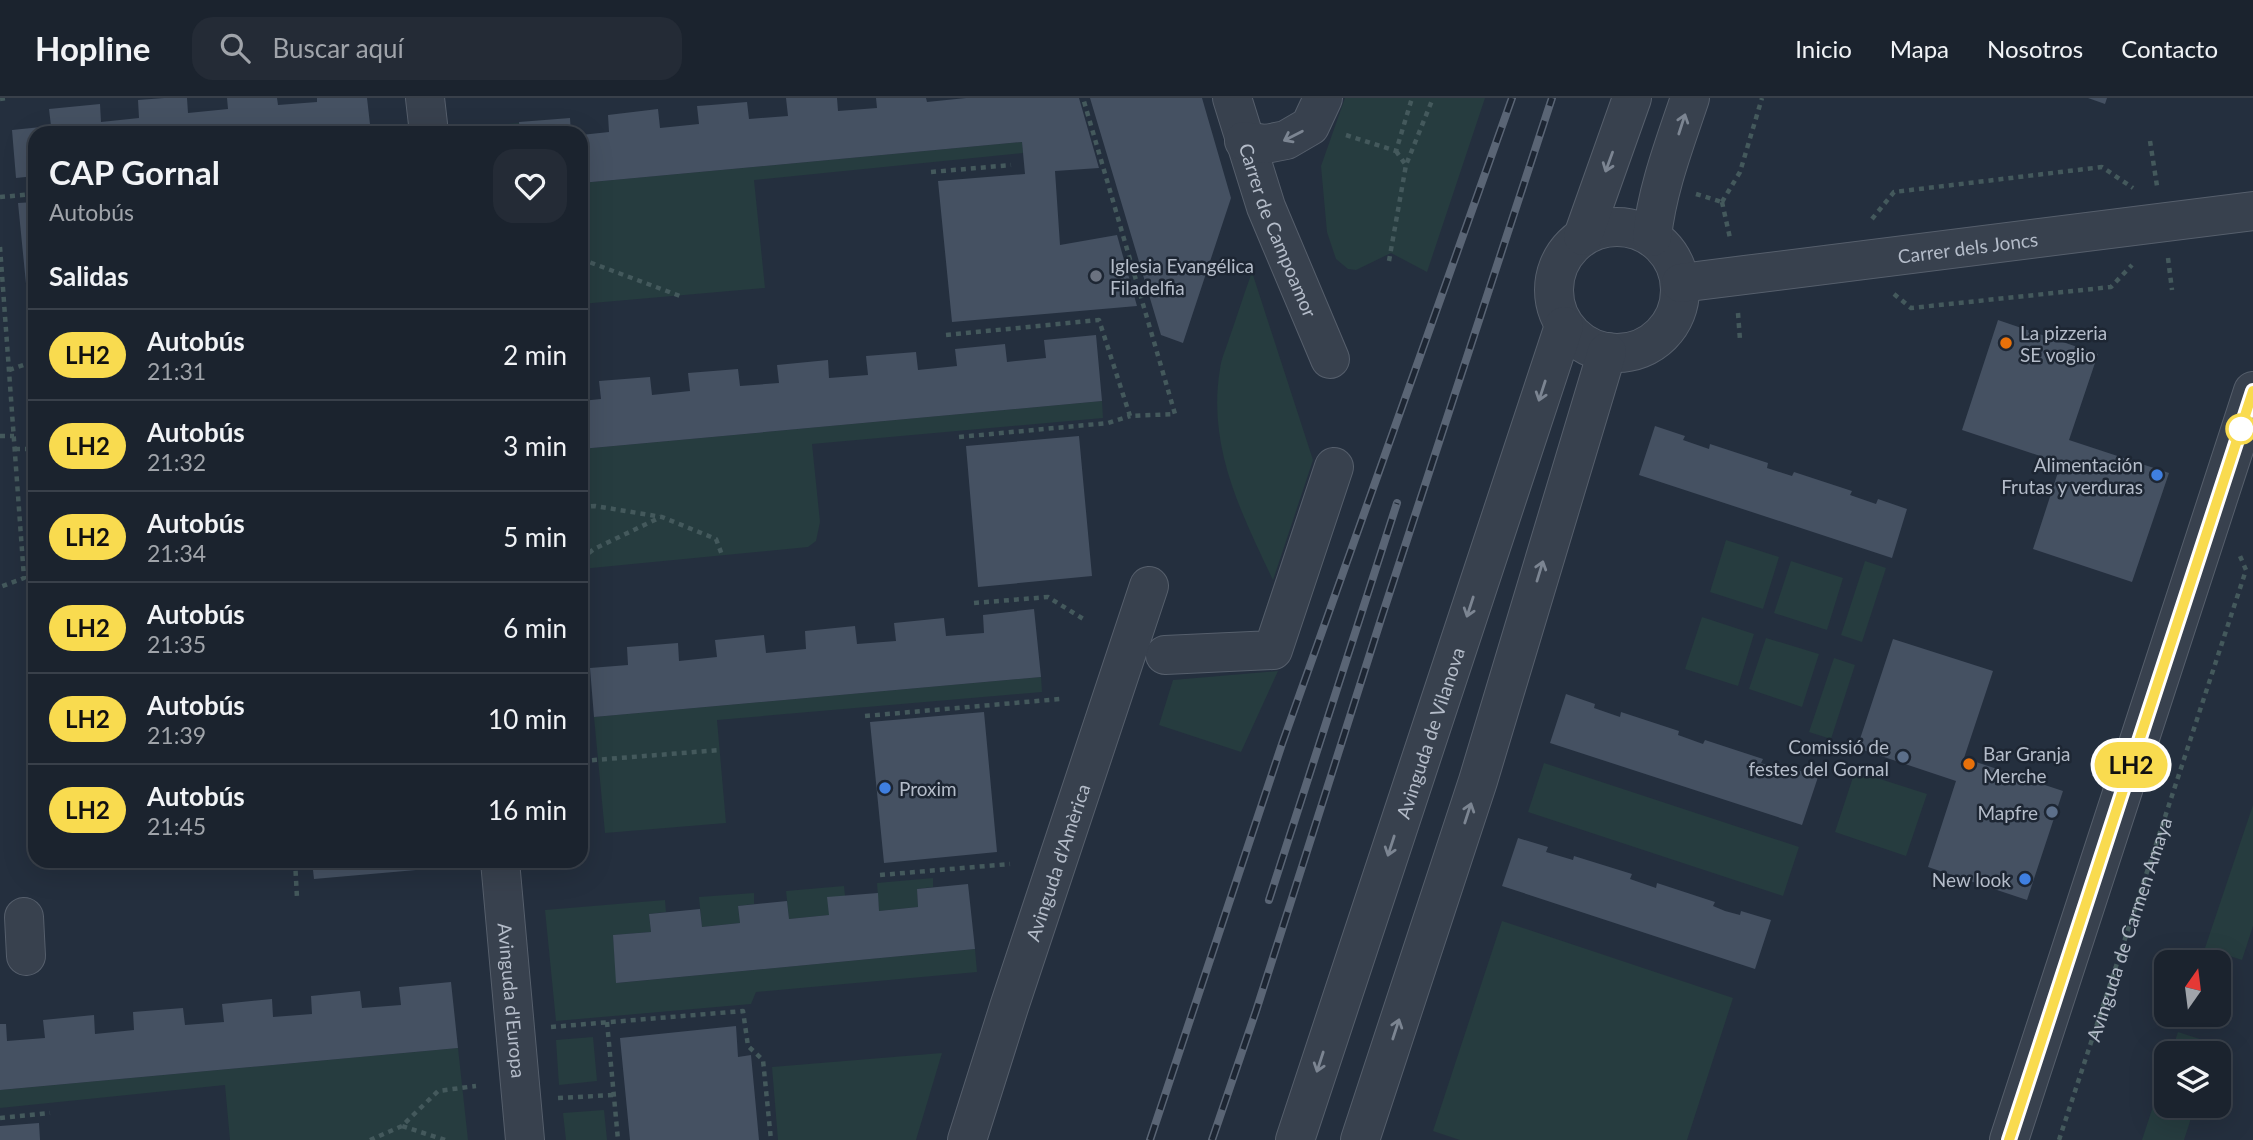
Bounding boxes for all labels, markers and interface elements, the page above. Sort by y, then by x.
search box [192,17,682,80]
text: Hopline [35,28,150,68]
icon: search [216,29,254,67]
text: Buscar aquí [272,32,404,64]
text: Inicio [1795,34,1852,63]
text: Mapa [1890,34,1949,63]
text: Nosotros [1987,34,2083,63]
text: Contacto [2121,34,2218,63]
one-way arrow [1677,113,1689,135]
one-way arrow [1283,129,1304,143]
street label: Carrer de Campoamor [1235,140,1322,320]
button: heart [493,149,567,223]
one-way arrow [1602,151,1614,173]
text: CAP Gornal [49,152,220,192]
text: Autobús [49,198,134,226]
street label: Carrer dels Joncs [1896,227,2039,267]
place label: Iglesia Evangélica Filadelfia [1110,254,1254,299]
text: Salidas [49,260,129,292]
marker: Iglesia Evangélica Filadelfia [1088,268,1104,284]
place label: La pizzeria SE voglio [2020,321,2107,366]
text: Autobús [147,325,245,357]
marker: La pizzeria SE voglio [1998,335,2014,351]
text: 2 min [503,339,567,371]
text: LH2 [65,340,110,369]
text: 21:31 [147,357,206,385]
one-way arrow [1535,380,1548,402]
unlabelled marker [2226,414,2253,444]
text: Autobús [147,416,245,448]
text: 3 min [503,430,567,462]
text: LH2 [65,431,110,460]
text: 21:32 [147,448,206,476]
place label: Alimentación Frutas y verduras [2001,453,2143,498]
marker: Alimentación Frutas y verduras [2149,467,2165,483]
text: Autobús [147,507,245,539]
text: 5 min [503,521,567,553]
text: LH2 [65,522,110,551]
text: 21:34 [147,539,206,567]
one-way arrow [1535,561,1548,583]
one-way arrow [1463,596,1476,618]
text: Autobús [147,598,245,630]
text: 6 min [503,612,567,644]
text: LH2 [65,613,110,642]
text: 21:35 [147,630,206,658]
street label: Avinguda de Vilanova [1391,644,1469,821]
text: Autobús [147,689,245,721]
text: 10 min [488,703,567,735]
text: LH2 [65,704,110,733]
text: 21:39 [147,721,206,749]
place label: Comissió de festes del Gornal [1749,735,1889,780]
place label: Bar Granja Merche [1983,742,2071,787]
line badge: LH2 [2091,742,2171,788]
marker: Comissió de festes del Gornal [1895,749,1911,765]
text: LH2 [2109,750,2153,779]
marker: Bar Granja Merche [1961,756,1977,772]
place label: Proxim [899,777,957,800]
text: Autobús [147,780,245,812]
marker: Proxim [877,780,893,796]
street label: Avinguda d'Amèrica [1020,781,1094,944]
text: 16 min [488,794,567,826]
text: LH2 [65,795,110,824]
place label: Mapfre [1977,801,2038,824]
one-way arrow [1462,802,1475,824]
marker: Mapfre [2044,804,2060,820]
text: 21:45 [147,812,206,840]
street label: Avinguda de Carmen Amaya [2081,814,2176,1044]
one-way arrow [1384,835,1396,857]
place label: New look [1932,868,2011,891]
marker: New look [2017,871,2033,887]
street label: Avinguda d'Europa [494,922,531,1079]
north arrow [2154,950,2231,1027]
map controls [2154,950,2231,1118]
one-way arrow [1391,1018,1404,1040]
button: layers [2154,1041,2231,1118]
one-way arrow [1313,1051,1326,1073]

